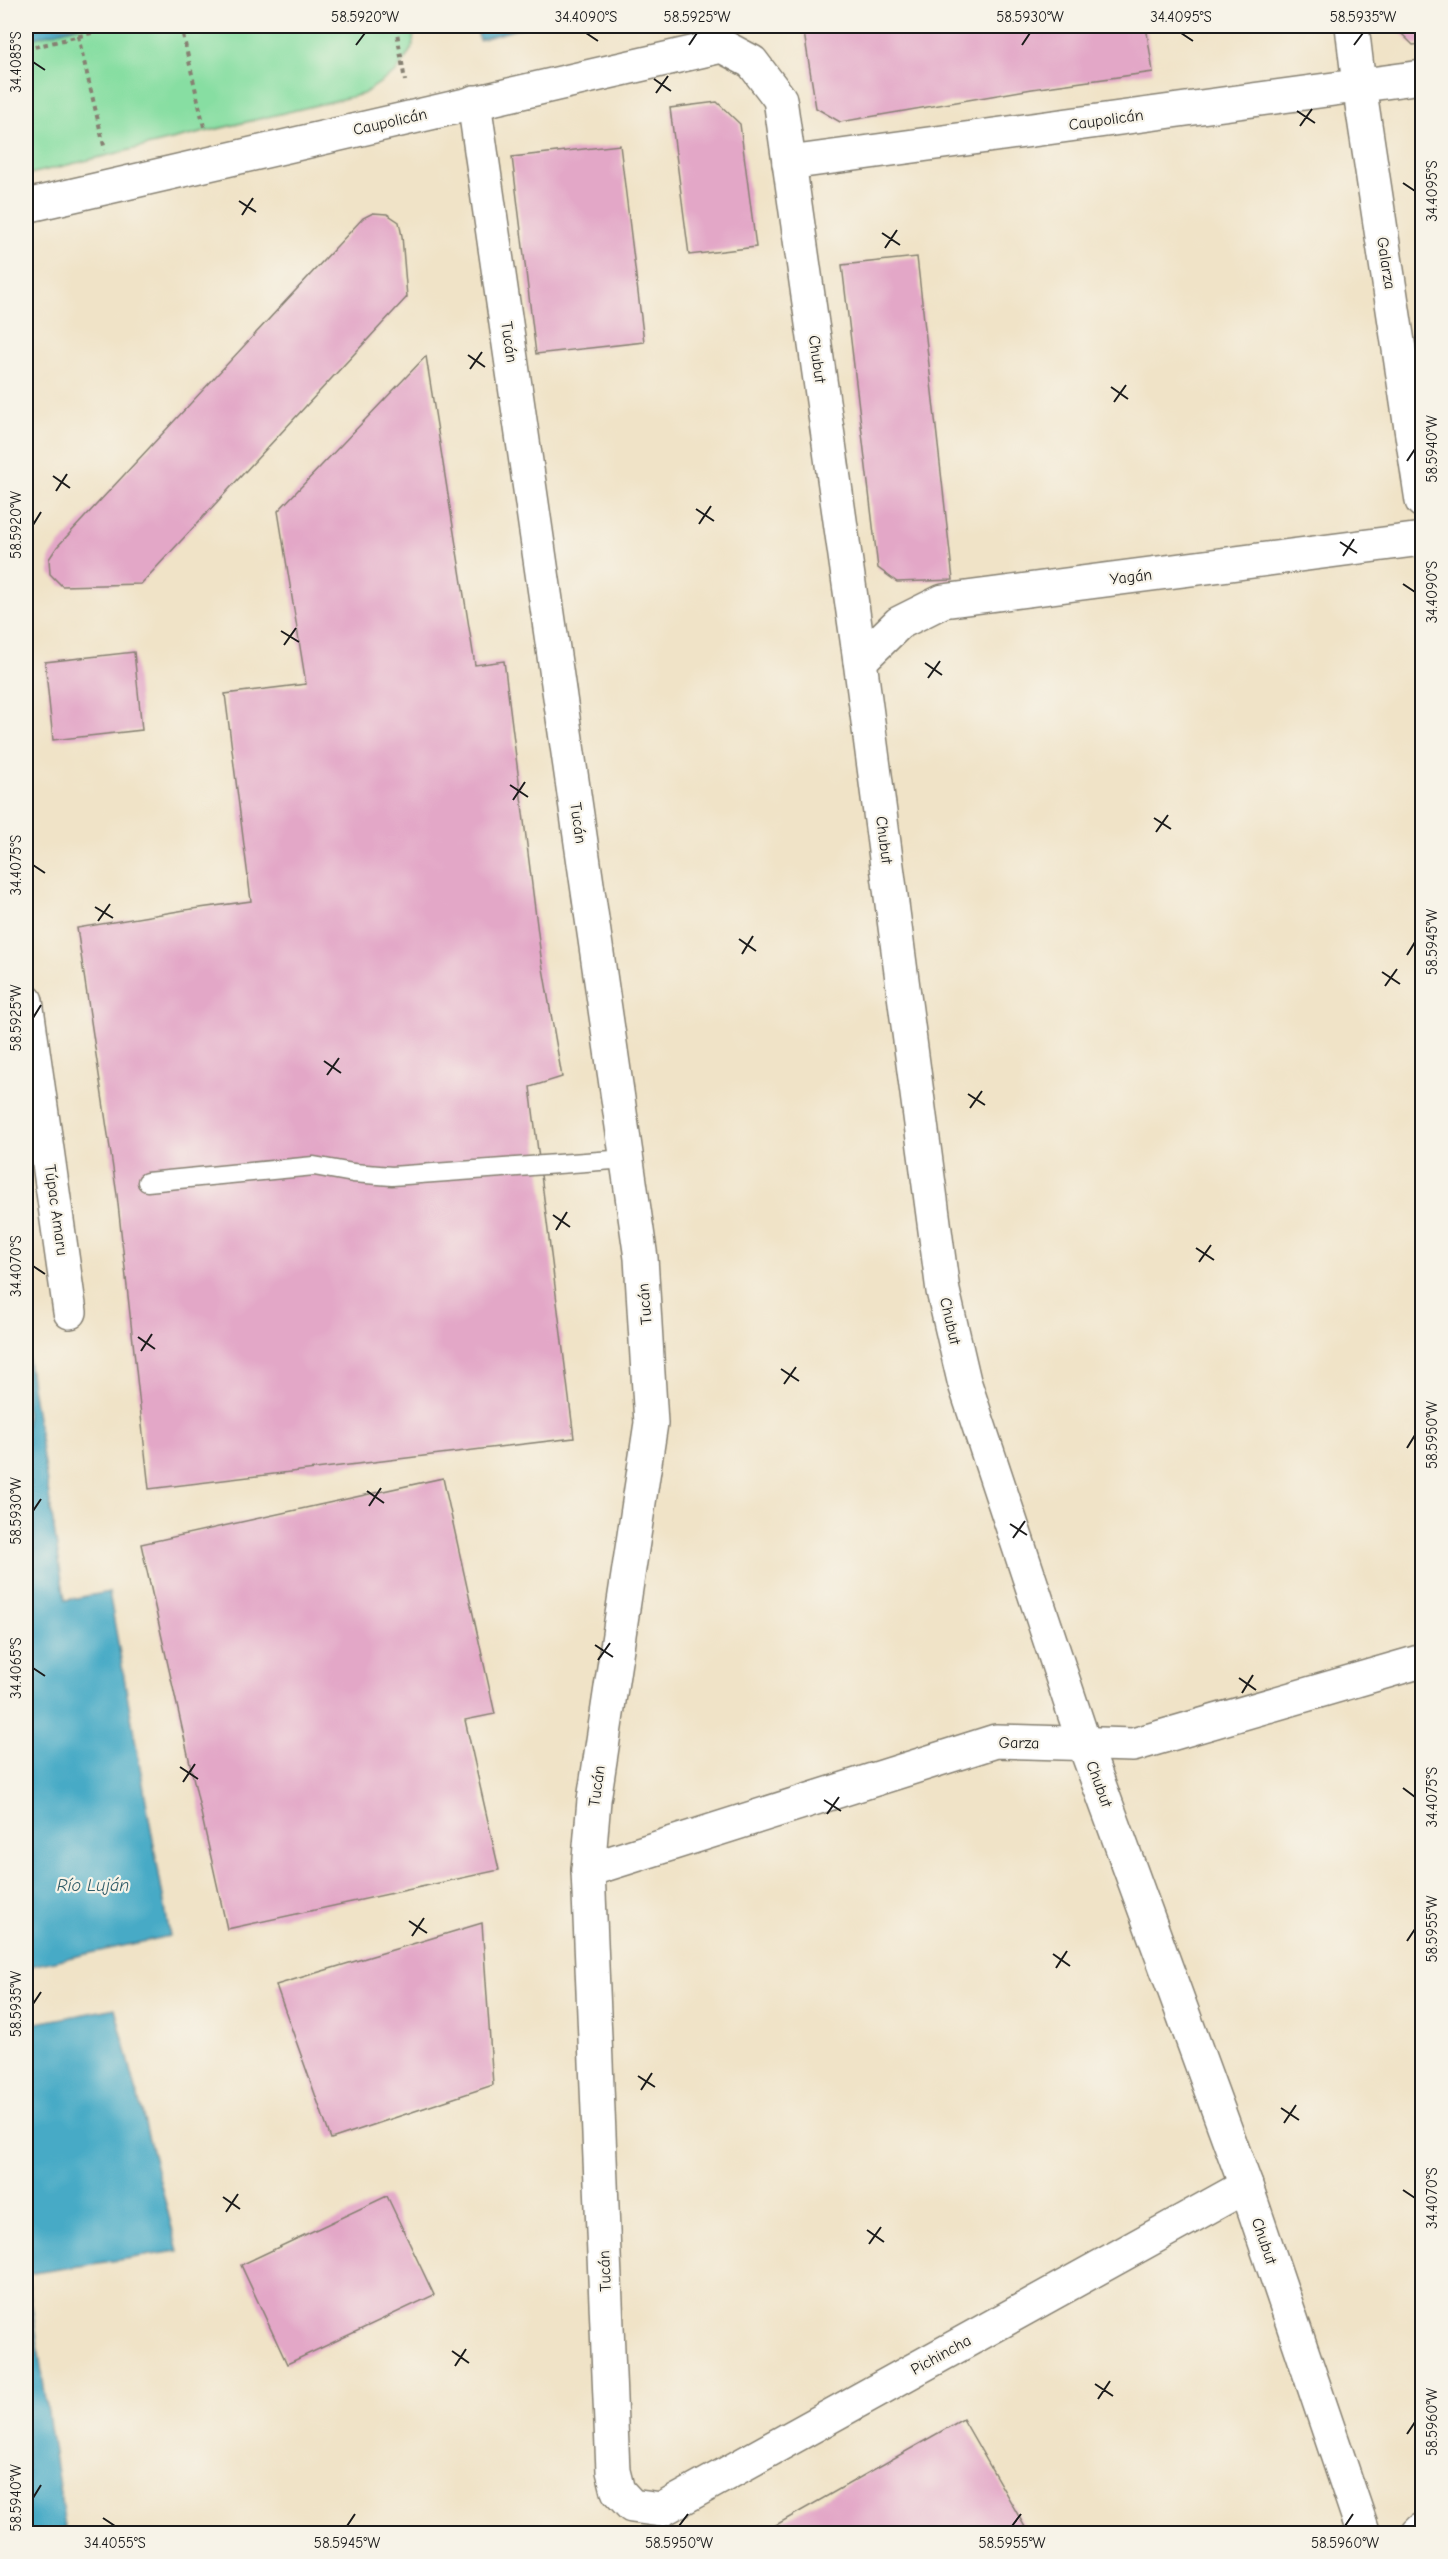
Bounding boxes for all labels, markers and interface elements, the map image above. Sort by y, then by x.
text: 58.5920°W [331,8,399,26]
text: 34.4090°S [555,8,617,26]
text: 58.5925°W [664,8,730,26]
text: 58.5930°W [996,8,1064,26]
text: 34.4095°S [1150,8,1212,26]
text: 58.5935°W [1330,8,1396,26]
text: 34.4085°S [7,31,25,93]
street label: Caupolicán [351,105,429,139]
street label: Caupolicán [1068,106,1144,134]
text: 34.4095°S [1423,160,1441,222]
street label: Galarza [1373,236,1399,290]
street label: Tucán [497,320,521,364]
street label: Chubut [805,334,829,384]
text: 58.5940°W [1423,415,1441,483]
text: 58.5920°W [7,491,25,559]
text: 34.4090°S [1423,561,1441,623]
street label: Yagán [1109,565,1153,589]
street label: Tucán [566,801,590,845]
street label: Chubut [872,815,896,865]
text: 34.4075°S [7,835,25,895]
text: 58.5945°W [1423,909,1441,975]
text: 58.5925°W [7,985,25,1051]
street label: Túpac Amaru [41,1163,71,1257]
text: 34.4070°S [7,1235,25,1297]
street label: Tucán [634,1283,656,1325]
street label: Chubut [936,1296,964,1347]
text: 58.5950°W [1423,1401,1441,1469]
text: 58.5930°W [7,1477,25,1545]
text: 34.4065°S [7,1637,25,1699]
street label: Garza [998,1734,1040,1752]
street label: Chubut [1082,1758,1116,1810]
street label: Tucán [585,1764,609,1808]
text: 34.4075°S [1423,1767,1441,1827]
water label: Río Luján [57,1875,129,1896]
text: 58.5955°W [1423,1895,1441,1963]
text: 58.5935°W [7,1971,25,2037]
text: 34.4070°S [1423,2167,1441,2229]
street label: Chubut [1248,2215,1280,2267]
street label: Tucán [595,2250,615,2292]
street label: Pichincha [908,2331,974,2379]
text: 58.5960°W [1423,2388,1441,2456]
text: 58.5940°W [7,2464,25,2532]
text: 34.4055°S [84,2534,146,2552]
text: 58.5945°W [314,2534,380,2552]
text: 58.5950°W [645,2534,713,2552]
text: 58.5955°W [978,2534,1046,2552]
text: 58.5960°W [1311,2534,1379,2552]

